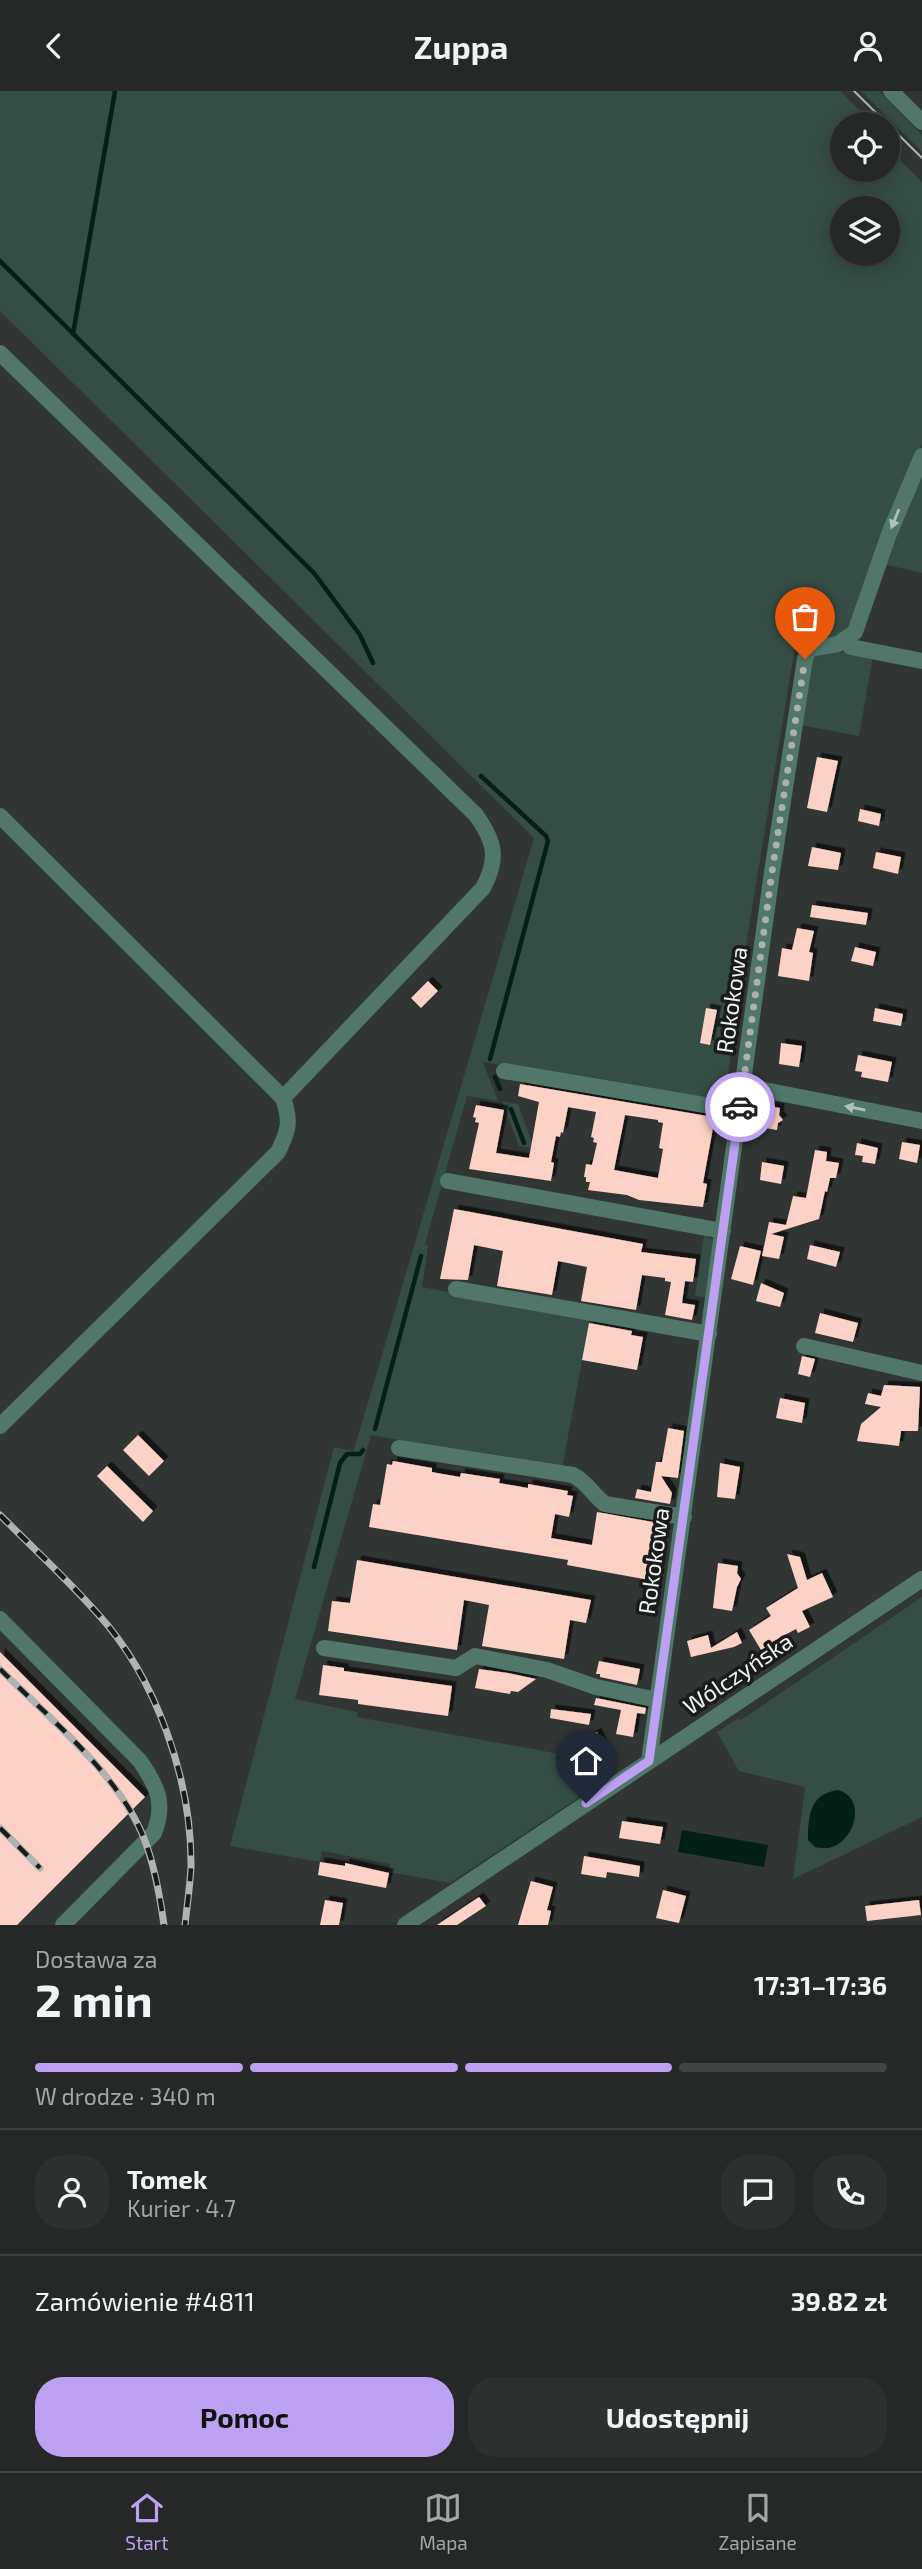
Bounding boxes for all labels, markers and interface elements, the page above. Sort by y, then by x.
icon: back [35,27,73,65]
text: Zuppa [414,27,508,65]
icon: person [849,27,887,65]
map controls [830,112,900,266]
button: locate [830,112,900,182]
button: layers [830,196,900,266]
one-way arrow [889,509,901,529]
pin [775,587,835,659]
icon: bag [786,598,824,636]
street label: Rokokowa [710,945,752,1055]
courier [705,1072,775,1142]
icon: car [721,1088,759,1126]
one-way arrow [844,1102,866,1113]
street label: Rokokowa [632,1506,674,1616]
street label: Wólczyńska [677,1626,797,1720]
pin [556,1731,616,1803]
icon: home [567,1742,605,1780]
text: Dostawa za [35,1945,157,1973]
text: 17:31–17:36 [754,1969,887,2000]
text: 2 min [35,1971,153,2026]
text: W drodze · 340 m [35,2082,216,2110]
button: person [35,2155,109,2229]
button: chat [721,2155,795,2229]
button: phone [813,2155,887,2229]
text: Tomek [127,2163,208,2194]
text: Kurier · 4.7 [127,2194,236,2222]
text: Zamówienie #4811 [35,2285,255,2316]
text: 39.82 zł [791,2285,887,2316]
button: Pomoc [35,2377,454,2457]
button: Udostępnij [468,2377,887,2457]
tab: Start [125,2489,168,2554]
tab: Mapa [419,2489,468,2554]
tab: Zapisane [718,2489,797,2554]

